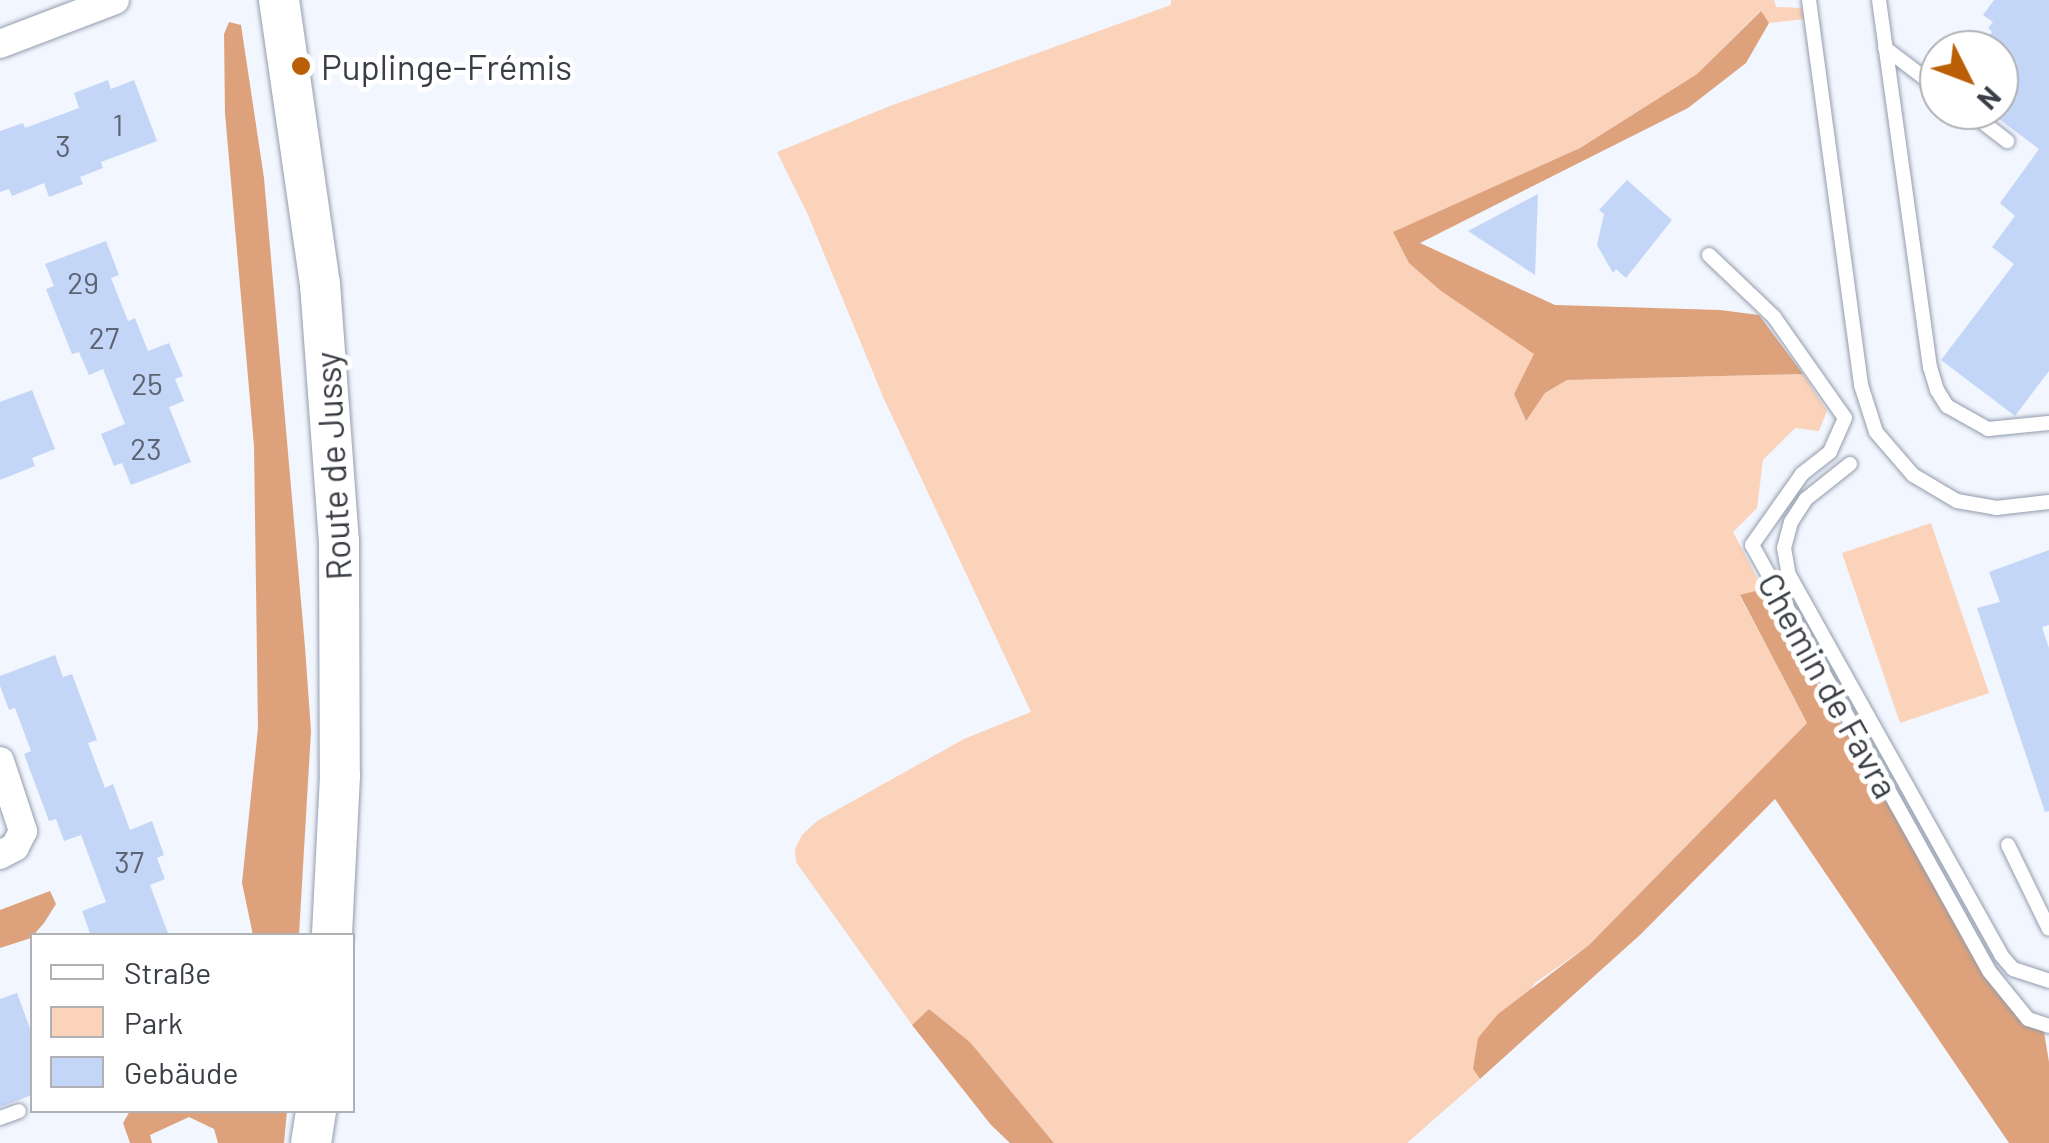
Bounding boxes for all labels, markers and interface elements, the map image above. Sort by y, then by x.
north arrow [1919,30,2019,130]
place label: Puplinge-Frémis [321,45,572,87]
marker: Puplinge-Frémis [290,55,312,77]
text: N [1971,80,2009,117]
house number: 1 [113,106,123,142]
house number: 3 [55,127,71,163]
house number: 29 [67,264,99,300]
house number: 27 [89,319,119,355]
street label: Route de Jussy [305,351,359,581]
house number: 25 [131,365,163,401]
house number: 23 [130,430,162,466]
street label: Chemin de Favra [1750,565,1908,805]
house number: 37 [114,843,144,879]
legend [30,933,355,1113]
text: Straße [124,954,211,990]
text: Park [124,1004,183,1040]
text: Gebäude [124,1054,238,1090]

